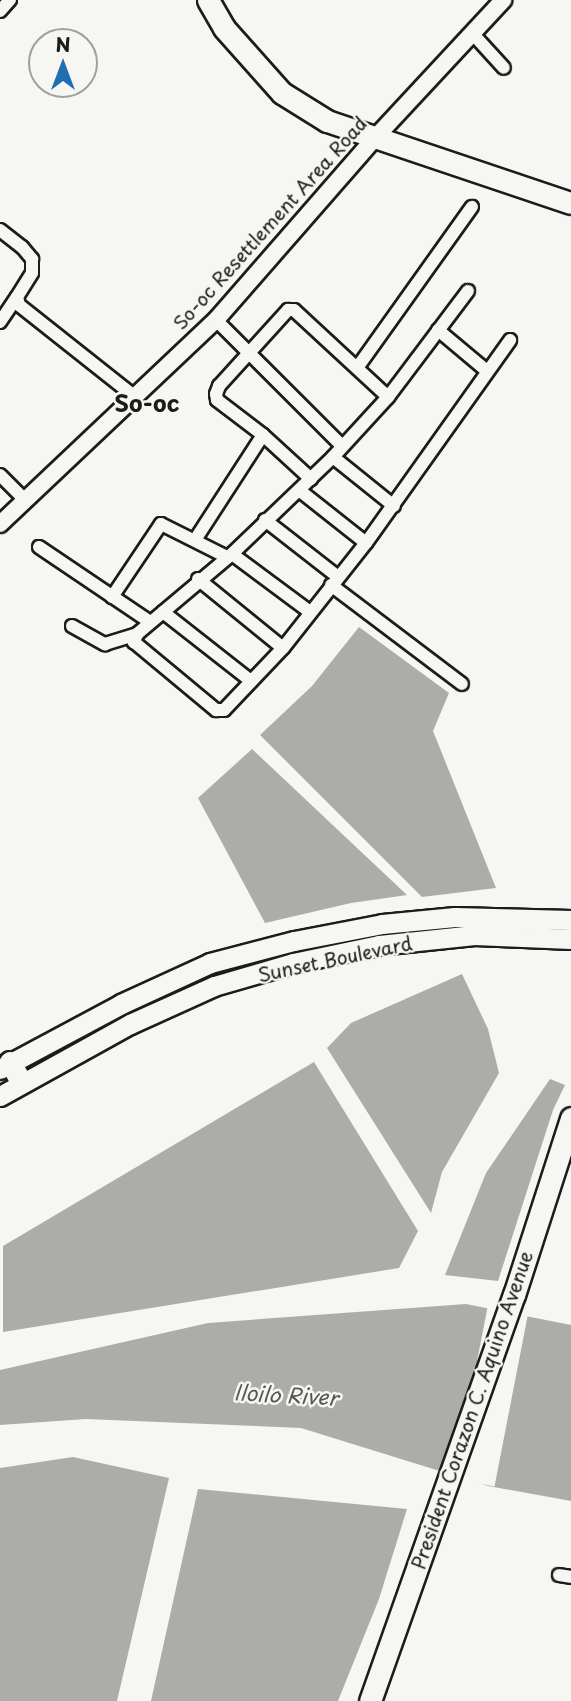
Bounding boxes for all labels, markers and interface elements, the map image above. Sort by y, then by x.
north arrow [28,28,98,98]
text: N [55,30,71,58]
street label: So-oc Resettlement Area Road [168,111,372,335]
district label: So-oc [115,389,179,417]
street label: Sunset Boulevard [255,931,415,987]
street label: President Corazon C. Aquino Avenue [407,1249,537,1571]
water label: Iloilo River [233,1379,339,1409]

